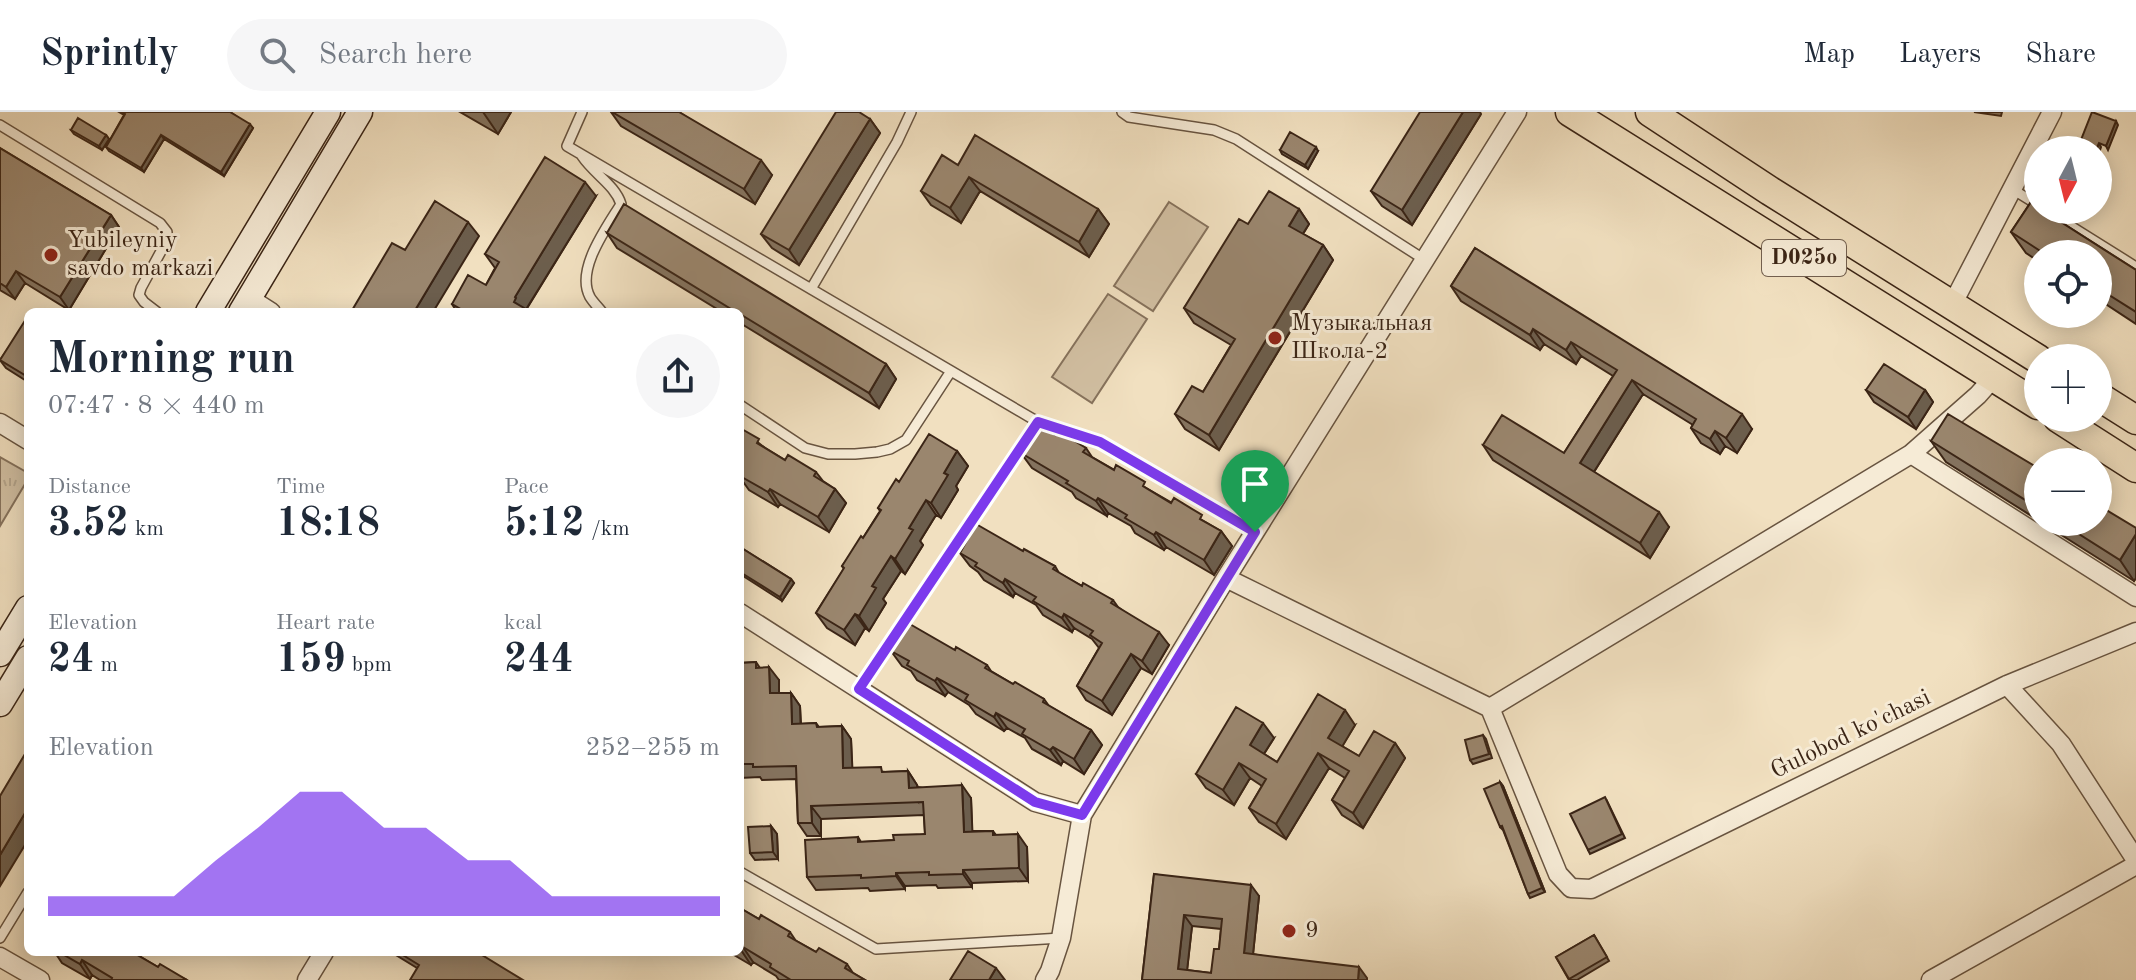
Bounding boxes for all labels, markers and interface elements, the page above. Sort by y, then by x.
search box [227,19,787,91]
icon: search [255,33,299,77]
text: Sprintly [40,36,179,74]
text: Search here [319,40,472,70]
text: Map [1803,41,1855,69]
text: Layers [1899,41,1981,69]
text: Share [2025,41,2096,69]
north arrow [2024,136,2112,224]
map controls [2024,136,2112,536]
place label: Yubileyniy savdo markazi [67,229,213,281]
road number: D025o [1762,240,1846,276]
button: locate [2024,240,2112,328]
marker: Yubileyniy savdo markazi [42,246,60,264]
place label: Музыкальная Школа-2 [1291,312,1432,364]
marker: Музыкальная Школа-2 [1266,329,1284,347]
button: share [636,334,720,418]
text: Morning run [48,338,295,382]
button: + [2024,344,2112,432]
text: 07:47 · 8 × 440 m [48,393,265,419]
button: − [2024,448,2112,536]
pin [1221,450,1289,532]
icon: arrive [1233,462,1277,506]
text: Distance [48,476,131,498]
text: Time [276,476,325,498]
text: Pace [504,476,549,498]
text: 3.52 [48,505,129,545]
text: 18:18 [276,505,380,545]
text: 5:12 [504,505,585,545]
text: km [129,518,164,540]
text: /km [585,518,630,540]
text: Elevation [48,612,138,634]
text: Heart rate [276,612,375,634]
text: kcal [504,612,542,634]
text: 24 [48,641,94,681]
text: 159 [276,641,346,681]
text: 244 [504,641,574,681]
text: m [94,654,118,676]
text: bpm [346,654,392,676]
street label: Gulobod ko'chasi [1767,686,1935,784]
text: Elevation [48,735,154,761]
text: 252–255 m [585,735,720,761]
place label: 9 [1305,919,1319,943]
marker: 9 [1280,922,1298,940]

